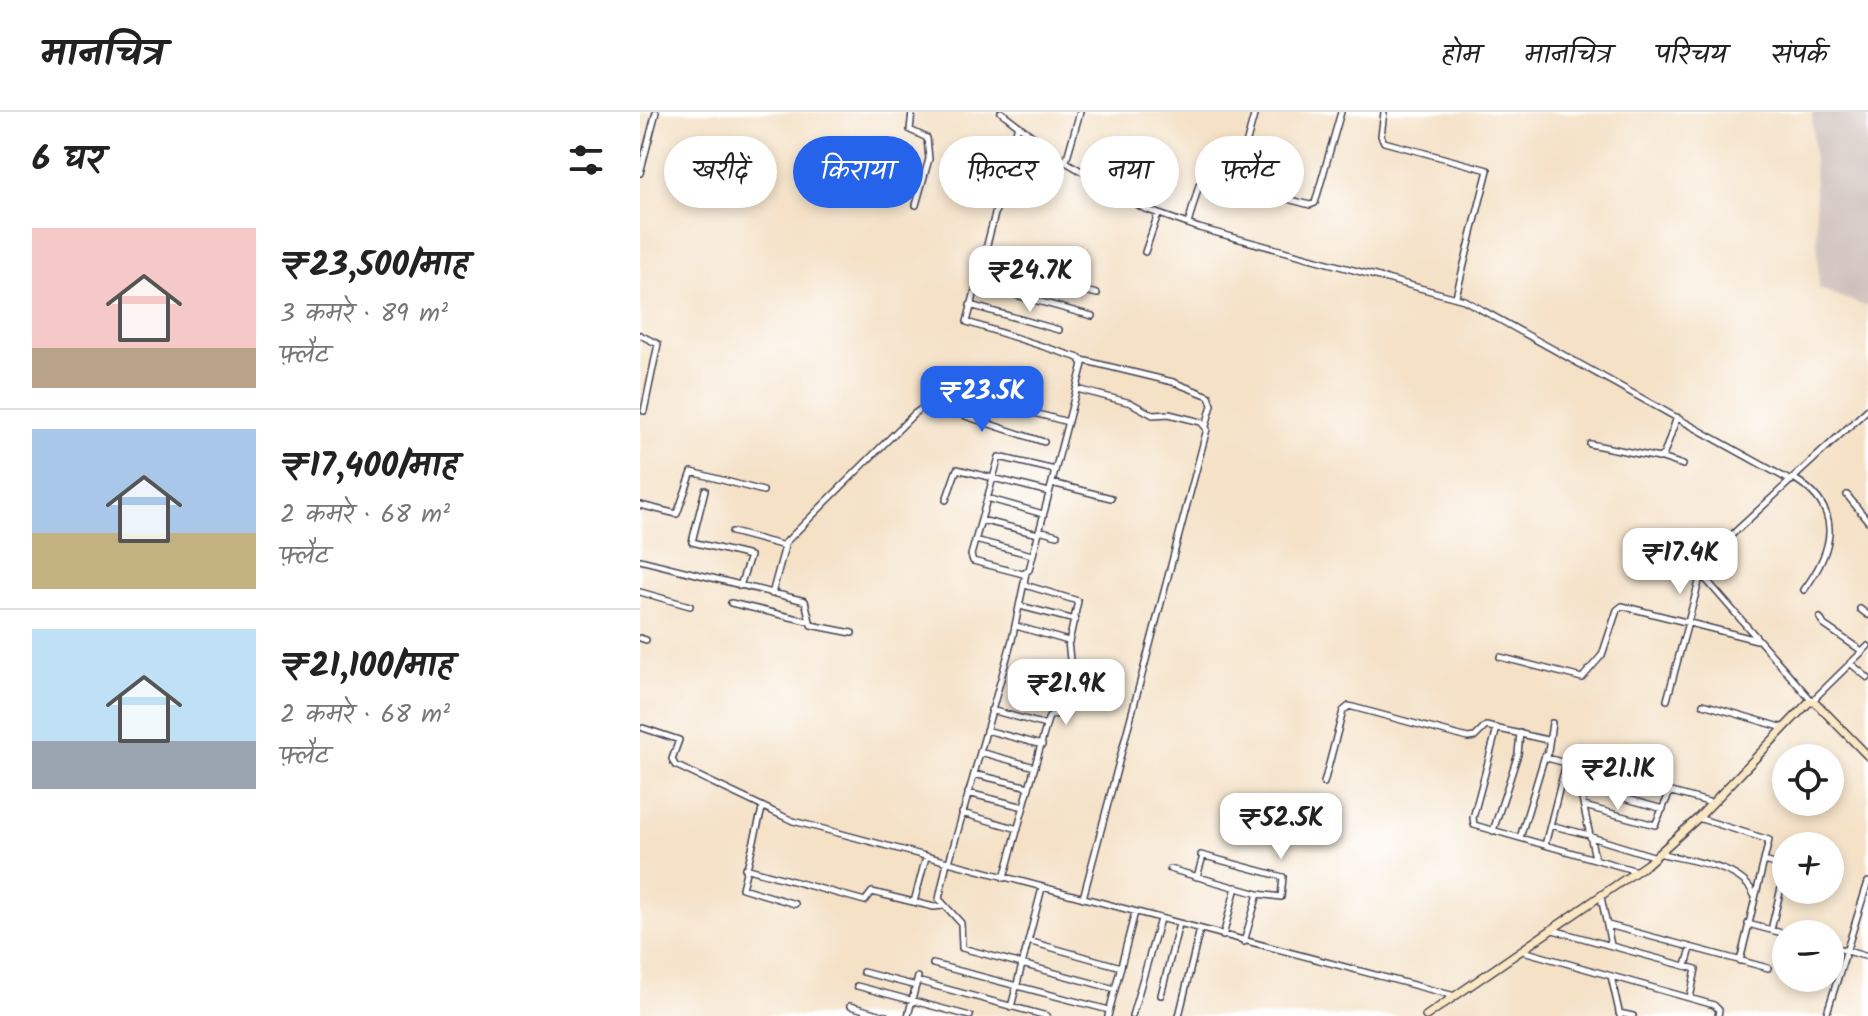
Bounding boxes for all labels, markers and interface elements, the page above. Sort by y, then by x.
text: मानचित्र [40,25,164,85]
text: होम [1441,33,1480,78]
text: मानचित्र [1524,33,1612,78]
text: परिचय [1656,33,1727,78]
text: संपर्क [1771,33,1828,78]
text: 6 घर [32,133,103,187]
chip: खरीदें [664,136,777,208]
chip: किराया [793,136,923,208]
chip: फ़िल्टर [939,136,1064,208]
chip: नया [1080,136,1179,208]
chip: फ़्लैट [1195,136,1304,208]
icon: filters [564,138,608,182]
text: ₹23,500/माह [280,239,468,293]
pin: ₹24.7K [965,246,1095,314]
text: ₹24.7K [987,251,1073,293]
icon: home [96,260,192,356]
text: 3 कमरे · 89 m² [280,293,448,335]
text: फ़्लैट [280,335,330,377]
pin: ₹23.5K [917,366,1047,434]
text: ₹23.5K [939,371,1025,413]
text: ₹17,400/माह [280,440,457,494]
icon: home [96,461,192,557]
text: 2 कमरे · 68 m² [280,494,450,536]
pin: ₹17.4K [1615,528,1745,596]
text: ₹17.4K [1641,533,1719,575]
text: फ़्लैट [280,536,330,578]
text: ₹21,100/माह [280,640,453,694]
pin: ₹21.9K [1001,659,1131,727]
icon: home [96,661,192,757]
text: ₹21.9K [1026,664,1106,706]
text: 2 कमरे · 68 m² [280,694,450,736]
text: फ़्लैट [280,736,330,778]
pin: ₹21.1K [1553,744,1683,812]
map controls [1772,744,1844,992]
button: locate [1772,744,1844,816]
text: ₹21.1K [1580,749,1656,791]
pin: ₹52.5K [1216,793,1346,861]
text: ₹52.5K [1238,798,1324,840]
button: + [1772,832,1844,904]
button: − [1772,920,1844,992]

